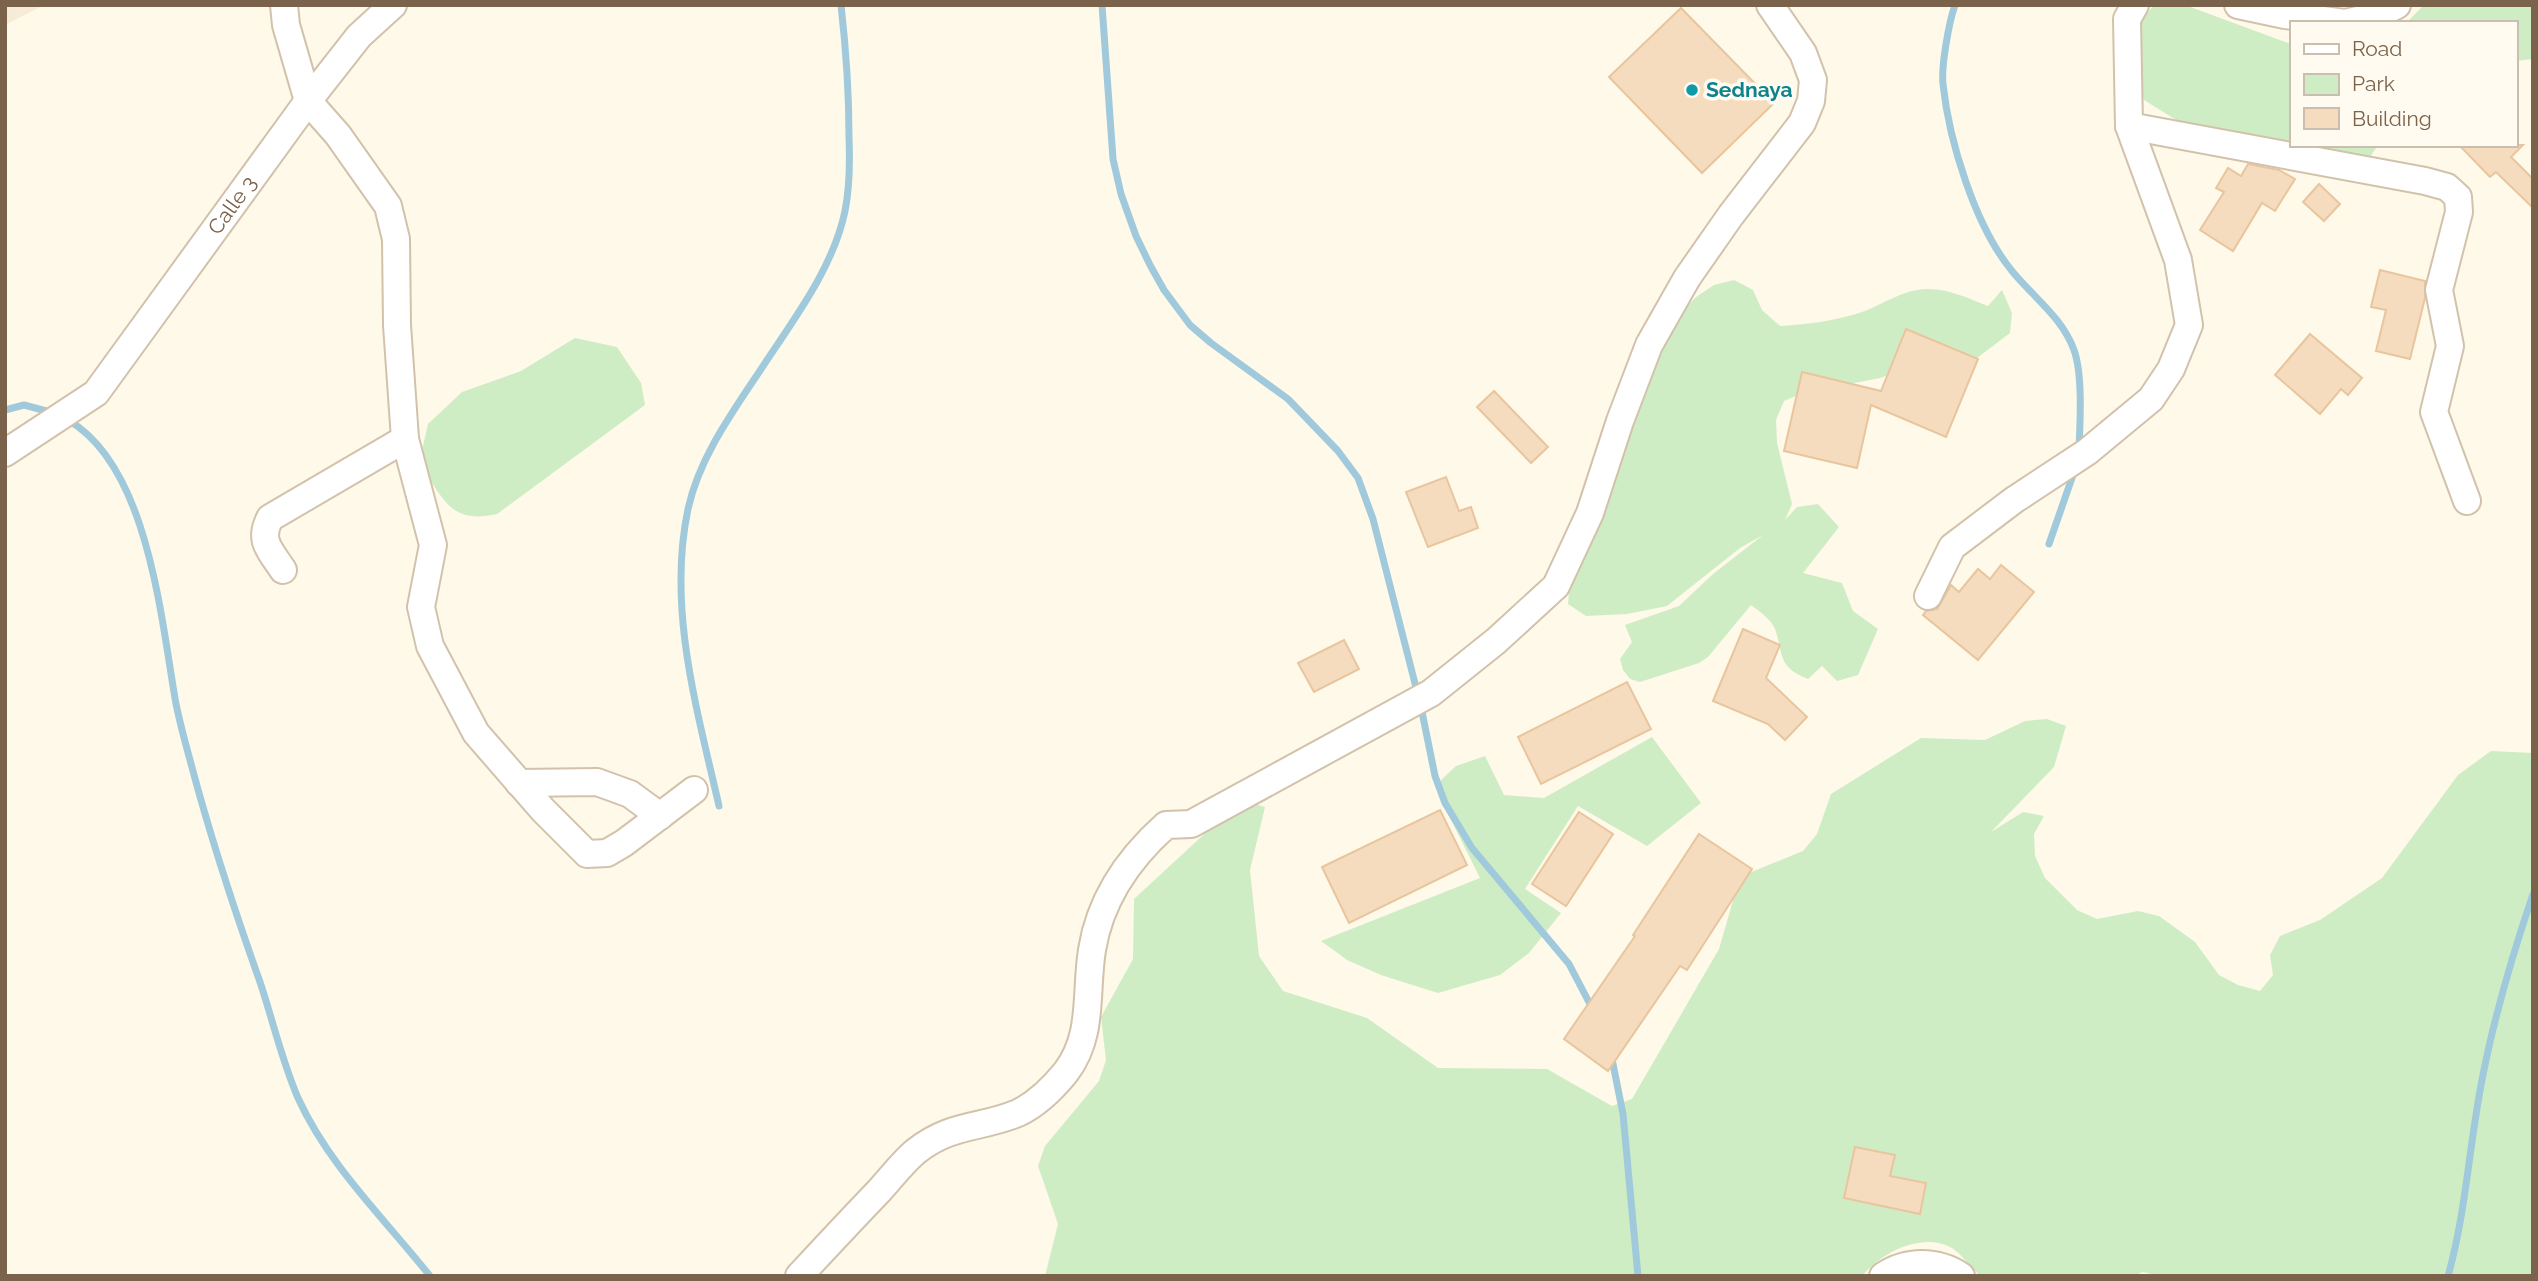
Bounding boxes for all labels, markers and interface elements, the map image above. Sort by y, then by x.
legend [2290,21,2517,147]
text: Road [2352,36,2402,61]
text: Park [2352,71,2395,96]
place label: Sednaya [1706,77,1793,102]
marker: Sednaya [1684,82,1700,98]
text: Building [2352,106,2432,131]
street label: Calle 3 [202,171,261,239]

